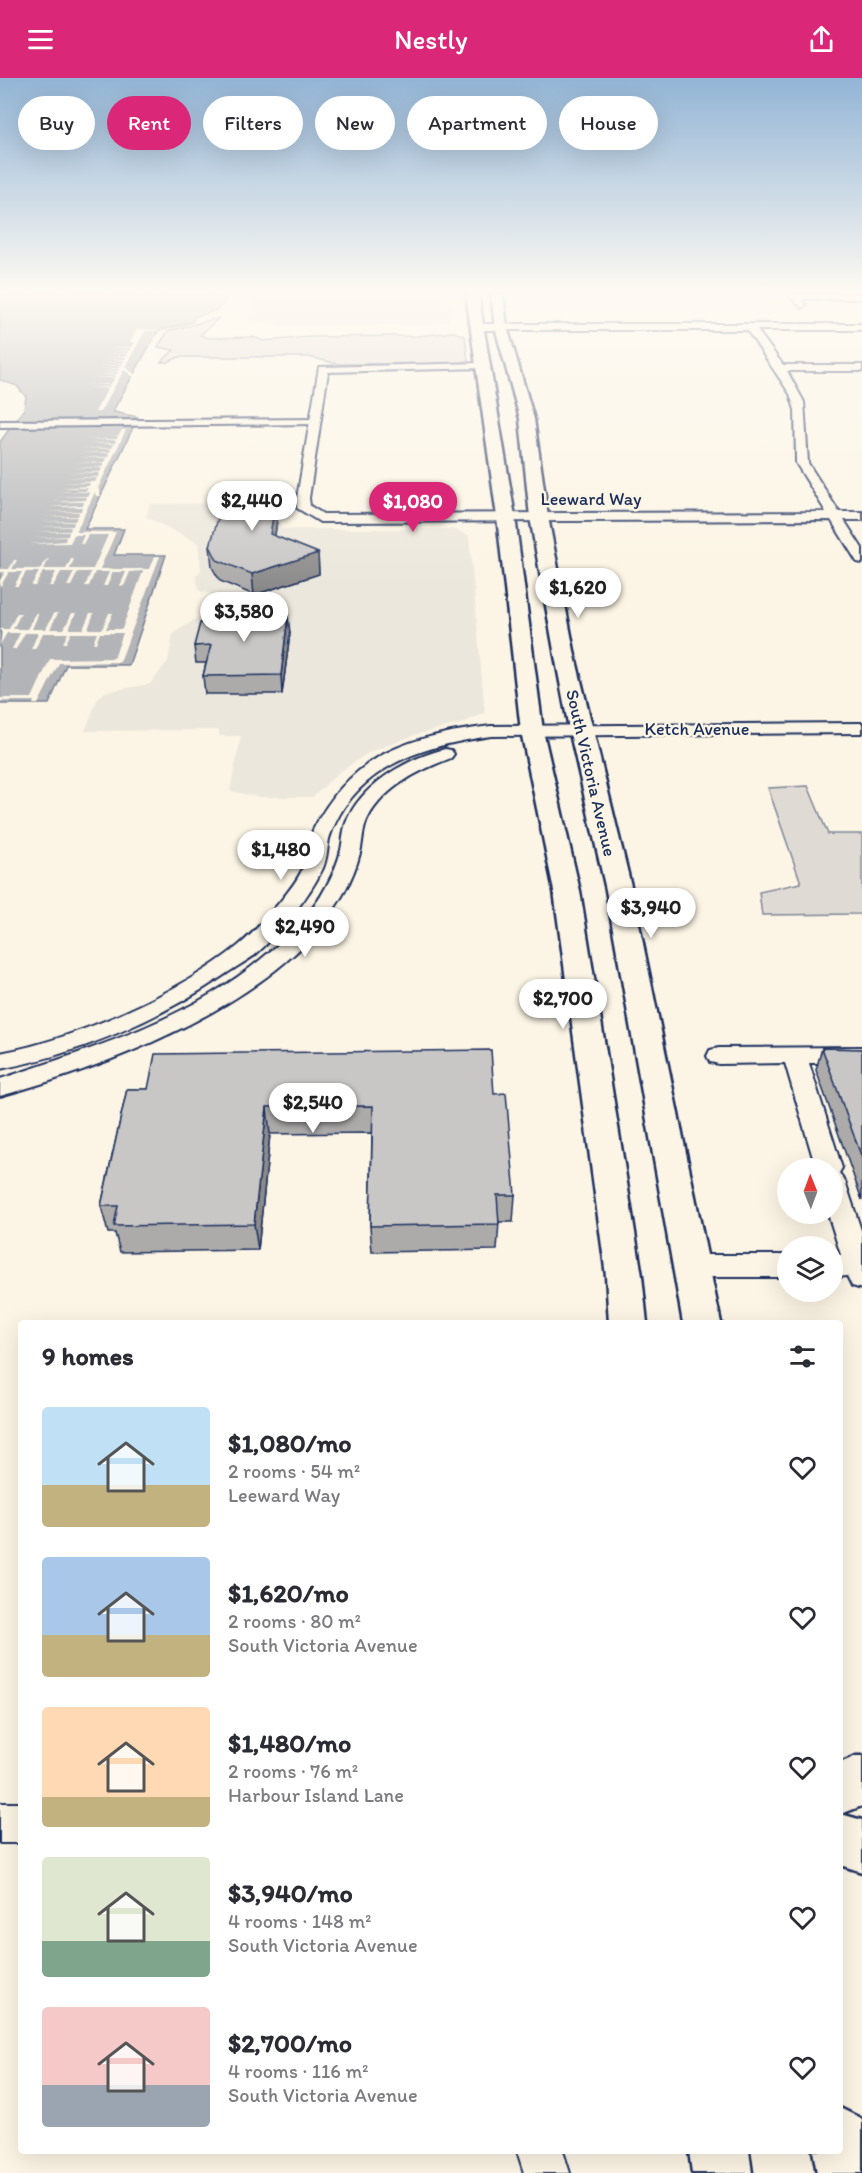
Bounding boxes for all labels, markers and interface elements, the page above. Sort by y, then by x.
icon: menu [24,23,57,56]
text: Nestly [394,23,468,56]
icon: share [805,23,838,56]
chip: Buy [18,96,95,150]
chip: Rent [107,96,191,150]
chip: Filters [203,96,303,150]
chip: New [315,96,395,150]
chip: Apartment [407,96,547,150]
chip: House [559,96,658,150]
pin: $2,440 [203,481,301,532]
pin: $1,080 [364,482,462,533]
text: $2,440 [221,488,283,512]
street label: Leeward Way [541,488,642,510]
text: $1,080 [383,489,443,513]
pin: $1,620 [529,568,627,619]
text: $1,620 [549,575,607,599]
pin: $3,580 [195,592,293,643]
text: $3,580 [214,599,274,623]
street label: South Victoria Avenue [561,687,621,859]
street label: Ketch Avenue [645,718,749,740]
pin: $1,480 [232,830,330,881]
text: $1,480 [251,837,311,861]
pin: $3,940 [602,888,700,939]
text: $3,940 [621,895,681,919]
pin: $2,490 [256,907,354,958]
text: $2,490 [275,914,335,938]
pin: $2,700 [514,979,612,1030]
text: $2,700 [533,986,593,1010]
pin: $2,540 [264,1083,362,1134]
text: $2,540 [283,1090,343,1114]
north arrow [777,1158,843,1224]
map controls [777,1158,843,1302]
button: layers [777,1236,843,1302]
text: 9 homes [42,1340,134,1372]
icon: filters [786,1340,819,1373]
text: $1,080/mo [228,1427,352,1459]
icon: home [90,1431,162,1503]
icon: heart [786,1451,819,1484]
text: 2 rooms · 54 m² [228,1459,360,1483]
text: Leeward Way [228,1483,340,1507]
text: $1,620/mo [228,1577,349,1609]
icon: home [90,1581,162,1653]
icon: heart [786,1601,819,1634]
text: 2 rooms · 80 m² [228,1609,361,1633]
text: South Victoria Avenue [228,1633,418,1657]
text: $1,480/mo [228,1727,351,1759]
icon: home [90,1731,162,1803]
icon: heart [786,1751,819,1784]
text: 2 rooms · 76 m² [228,1759,358,1783]
text: Harbour Island Lane [228,1783,404,1807]
text: $3,940/mo [228,1877,353,1909]
icon: home [90,1881,162,1953]
icon: heart [786,1901,819,1934]
text: 4 rooms · 148 m² [228,1909,372,1933]
text: South Victoria Avenue [228,1933,418,1957]
text: $2,700/mo [228,2027,352,2059]
icon: home [90,2031,162,2103]
icon: heart [786,2051,819,2084]
text: 4 rooms · 116 m² [228,2059,368,2083]
text: South Victoria Avenue [228,2083,418,2107]

